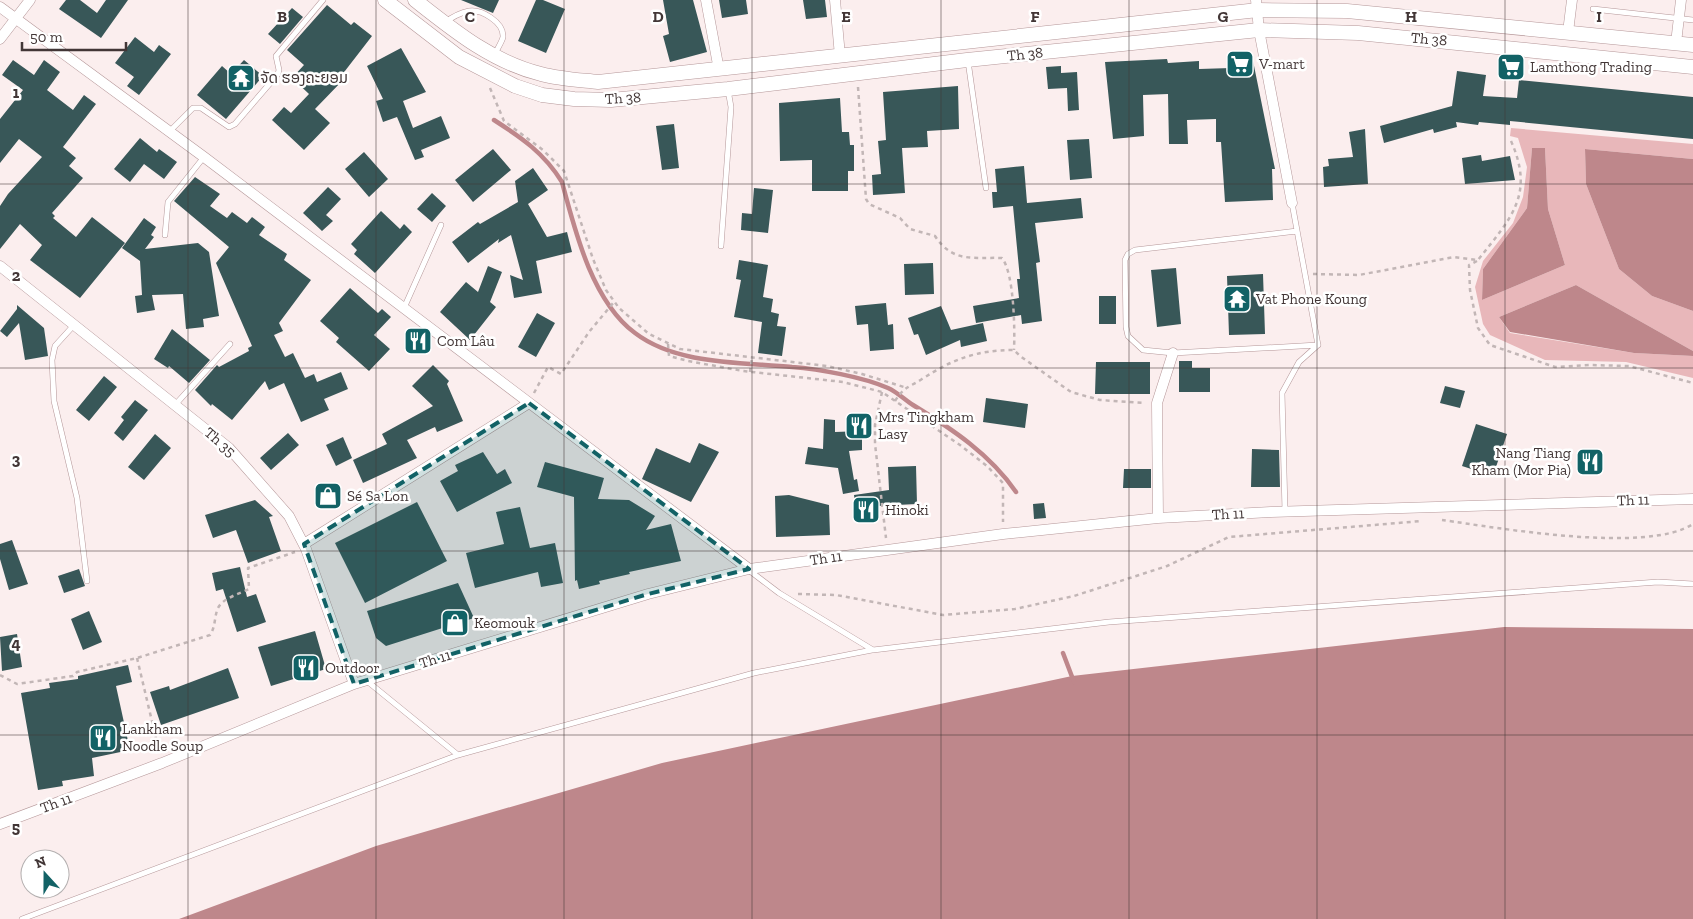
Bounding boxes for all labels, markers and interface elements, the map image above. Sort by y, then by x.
text: B [277,7,287,26]
text: C [465,7,475,26]
text: D [652,7,664,26]
text: E [841,7,851,26]
text: F [1030,7,1040,26]
text: G [1218,7,1229,26]
text: H [1405,7,1417,26]
text: I [1596,7,1602,26]
scale bar [22,20,126,52]
text: 50 m [30,28,63,46]
street label: Th 38 [1410,28,1448,50]
street label: Th 38 [1006,43,1044,65]
supermarket icon: V-mart [1225,49,1255,79]
supermarket icon: Lamthong Trading [1496,52,1526,82]
place label: V-mart [1258,55,1305,73]
place label: Lamthong Trading [1530,58,1652,76]
temple icon: ຈັດ ຮອງຄະຍອມ [226,63,256,93]
place label: ຈັດ ຮອງຄະຍອມ [260,69,348,87]
text: 1 [13,83,20,102]
street label: Th 38 [604,88,642,108]
text: 2 [12,266,21,285]
temple icon: Vat Phone Koung [1222,284,1252,314]
place label: Vat Phone Koung [1255,290,1367,308]
restaurant icon: Com Lâu [403,326,433,356]
place label: Com Lâu [437,332,495,350]
place label: Mrs Tingkham Lasy [878,408,974,443]
restaurant icon: Mrs Tingkham Lasy [844,411,874,441]
street label: Th 35 [201,423,240,461]
place label: Nang Tiang Kham (Mor Pia) [1472,444,1571,479]
restaurant icon: Nang Tiang Kham (Mor Pia) [1575,447,1605,477]
text: 3 [12,450,21,469]
shop icon: Sé Sa Lon [313,481,343,511]
place label: Sé Sa Lon [347,487,409,505]
street label: Th 11 [1616,490,1650,510]
restaurant icon: Hinoki [851,495,881,525]
place label: Hinoki [885,501,929,519]
street label: Th 11 [1211,504,1245,524]
street label: Th 11 [809,547,844,569]
shop icon: Keomouk [440,608,470,638]
place label: Keomouk [474,614,535,632]
text: 4 [11,634,21,653]
street label: Th 11 [417,646,453,672]
restaurant icon: Outdoor [291,653,321,683]
place label: Outdoor [325,659,380,677]
place label: Lankham Noodle Soup [122,720,203,755]
restaurant icon: Lankham Noodle Soup [88,723,118,753]
street label: Th 11 [38,789,75,817]
text: 5 [12,818,20,837]
north arrow [20,849,70,899]
text: N [33,852,49,872]

